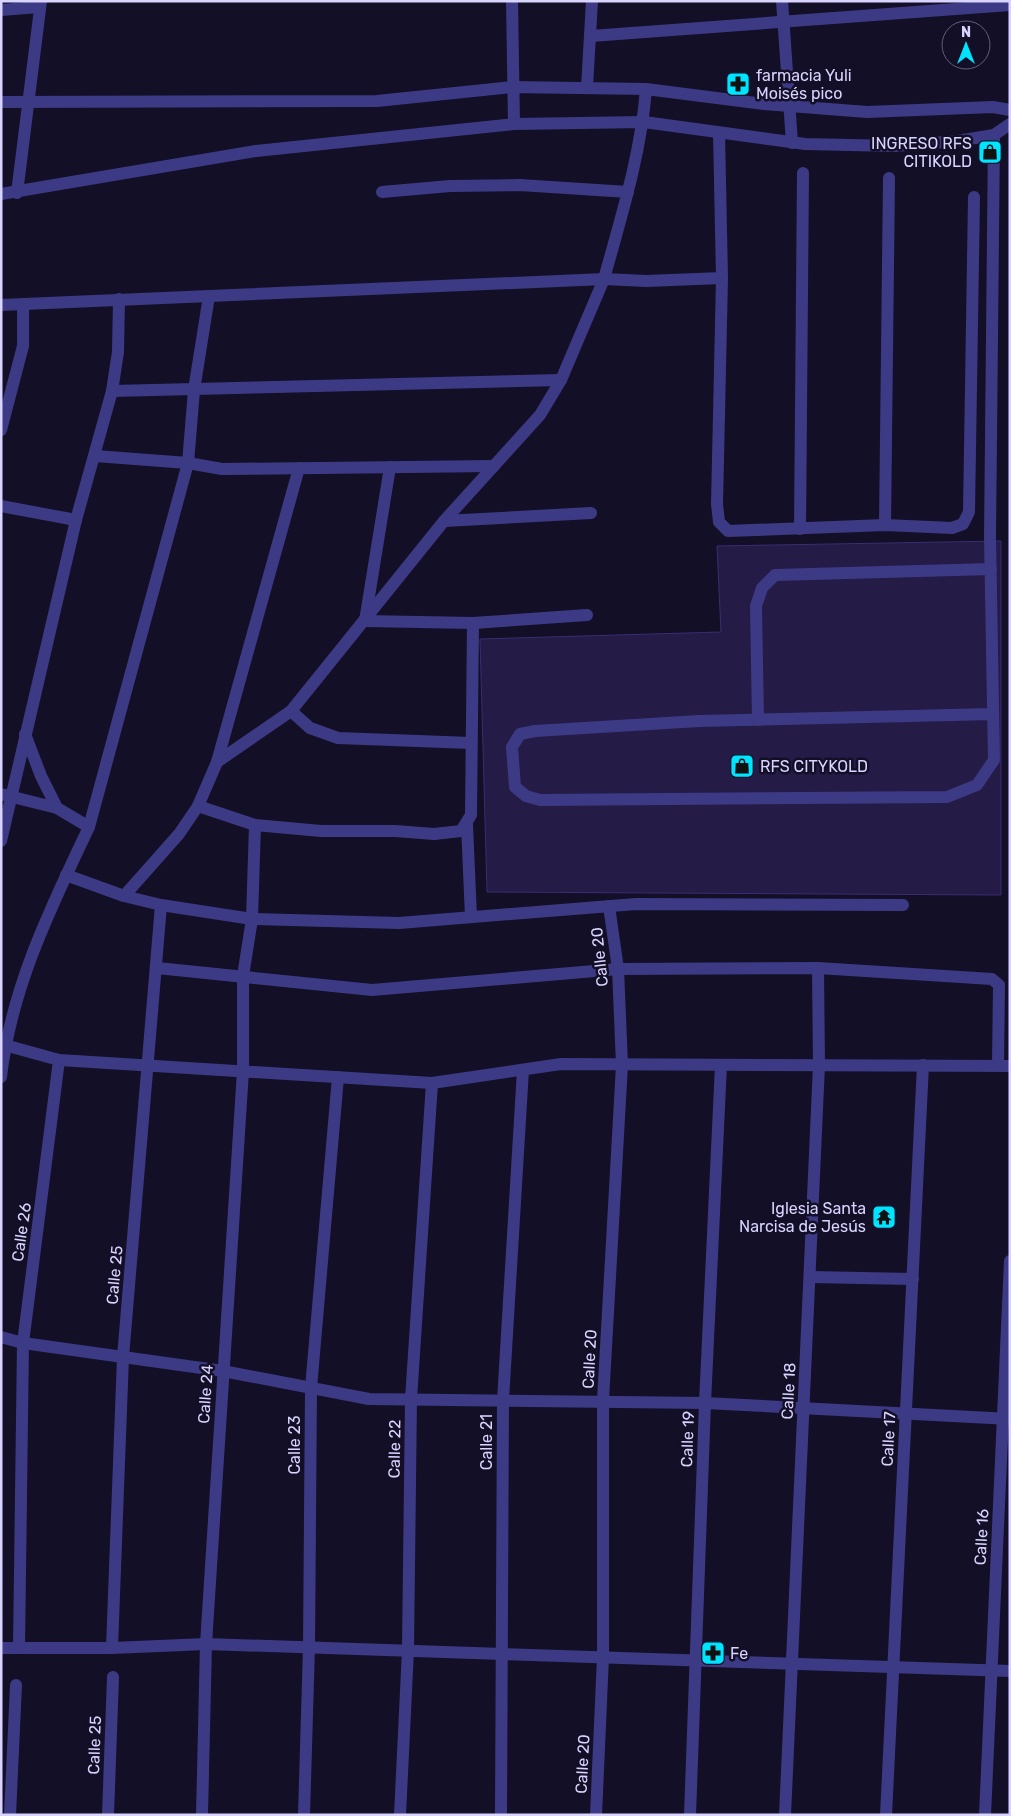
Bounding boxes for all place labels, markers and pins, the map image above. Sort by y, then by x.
place label: farmacia Yuli Moisés pico [756,66,852,103]
pharmacy icon: farmacia Yuli Moisés pico [725,71,751,97]
place label: INGRESO RFS CITIKOLD [871,134,972,171]
shop icon: INGRESO RFS CITIKOLD [977,139,1003,165]
shop icon: RFS CITYKOLD [729,753,755,779]
place label: RFS CITYKOLD [760,757,868,776]
place label: Iglesia Santa Narcisa de Jesús [739,1199,866,1236]
temple icon: Iglesia Santa Narcisa de Jesús [871,1204,897,1230]
pharmacy icon: Fe [700,1640,726,1666]
place label: Fe [730,1644,748,1663]

